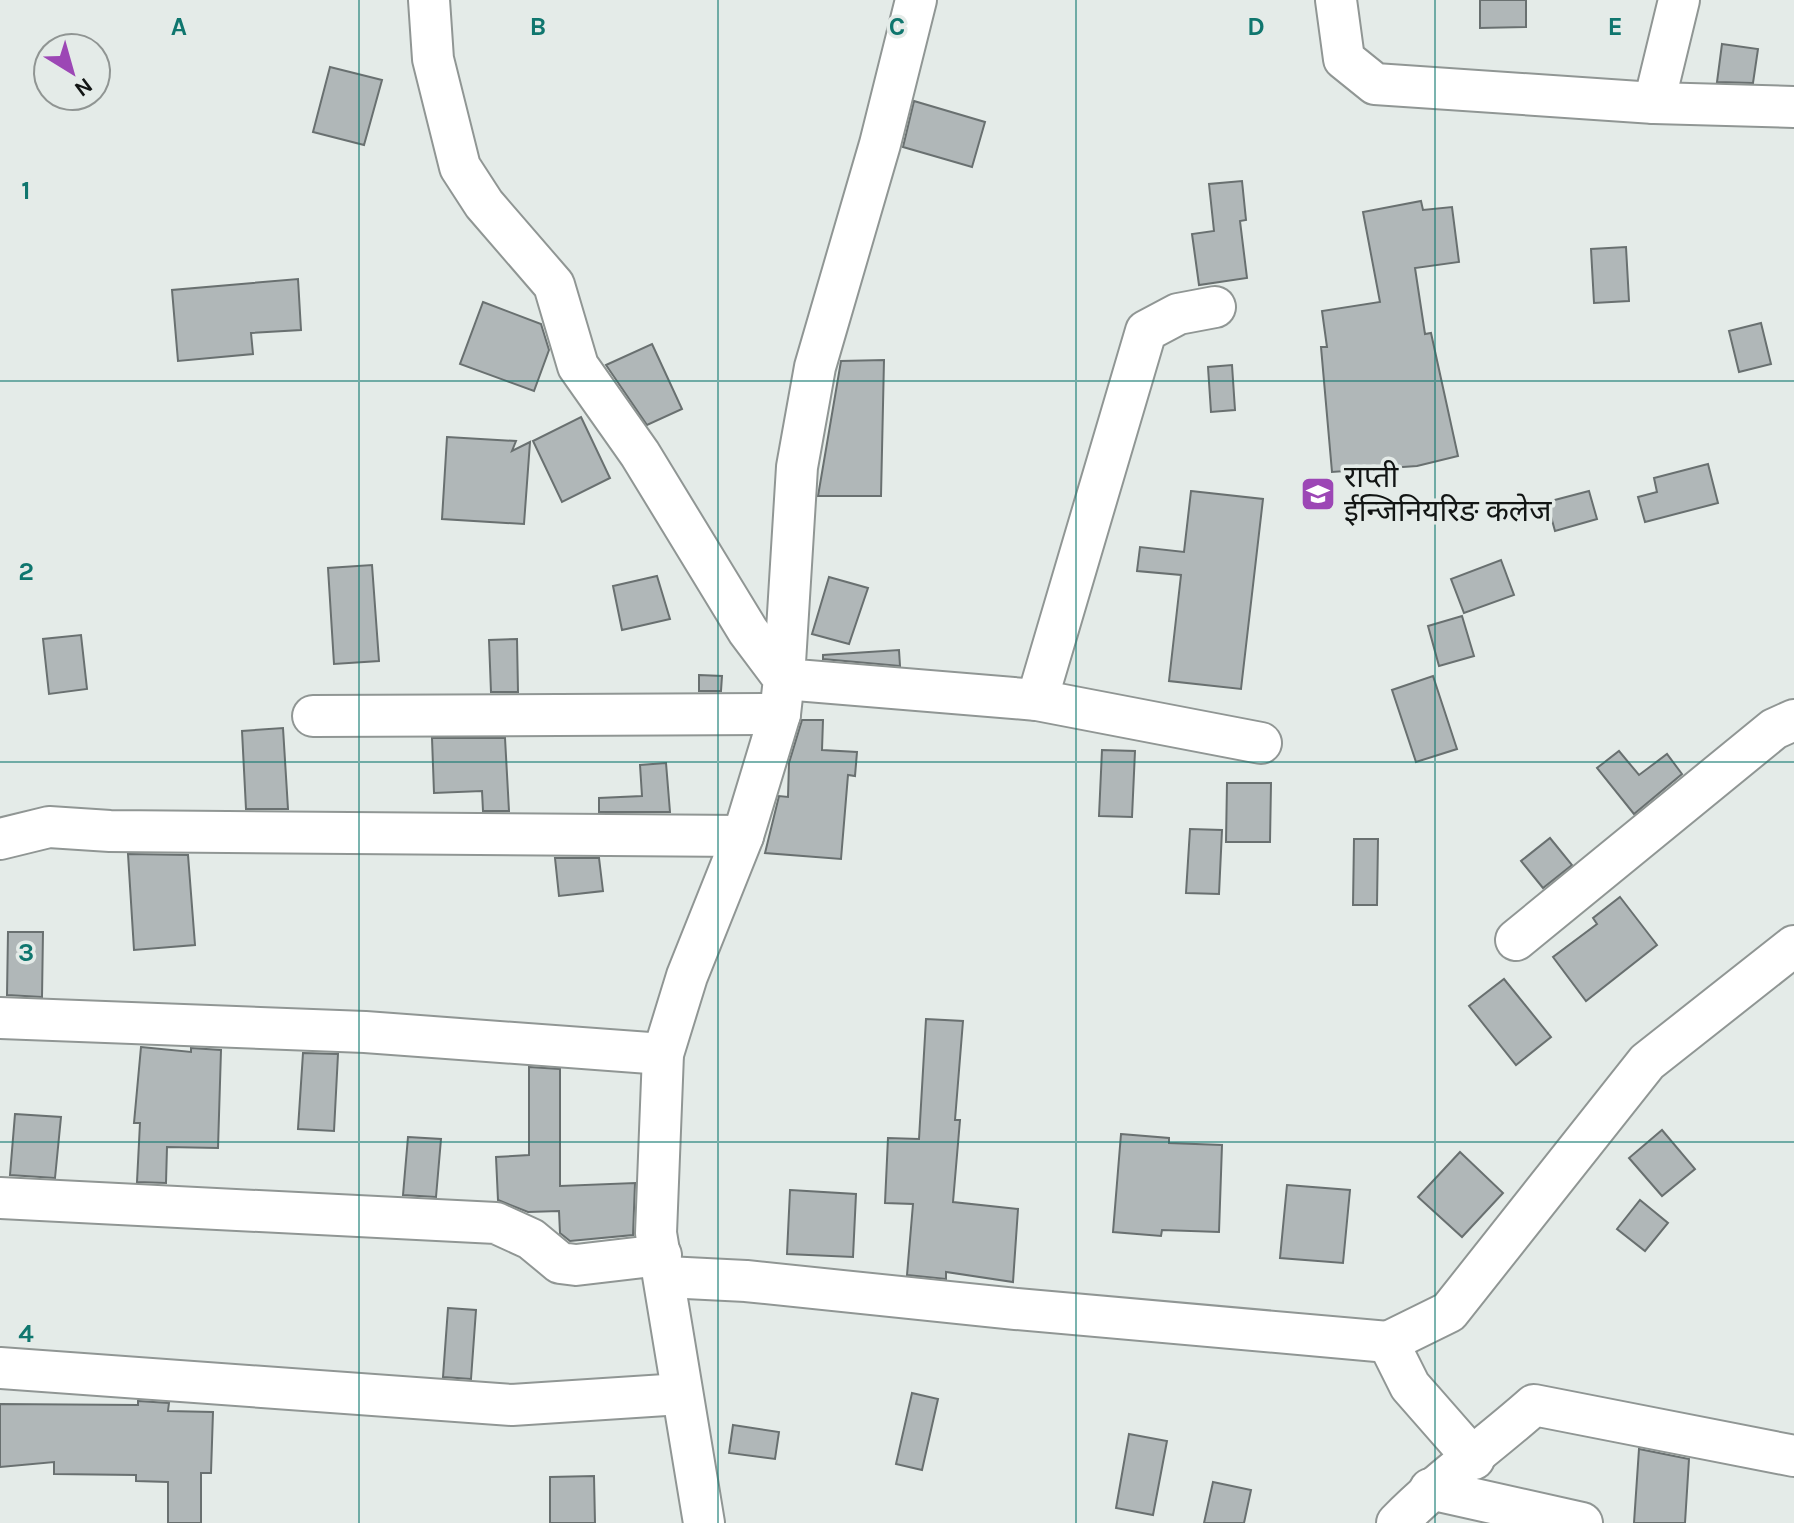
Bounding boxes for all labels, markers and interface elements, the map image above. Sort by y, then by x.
text: A [171,11,187,42]
text: B [530,11,546,42]
text: C [889,11,905,42]
text: D [1247,11,1265,42]
text: E [1607,11,1623,42]
north arrow [32,32,112,112]
text: N [69,72,98,102]
text: 1 [21,175,31,206]
place label: राप्ती ईन्जिनियरिङ कलेज [1344,459,1552,529]
school or university icon: राप्ती ईन्जिनियरिङ कलेज [1299,475,1337,513]
text: 2 [18,556,34,587]
text: 3 [18,937,34,968]
text: 4 [18,1318,34,1349]

